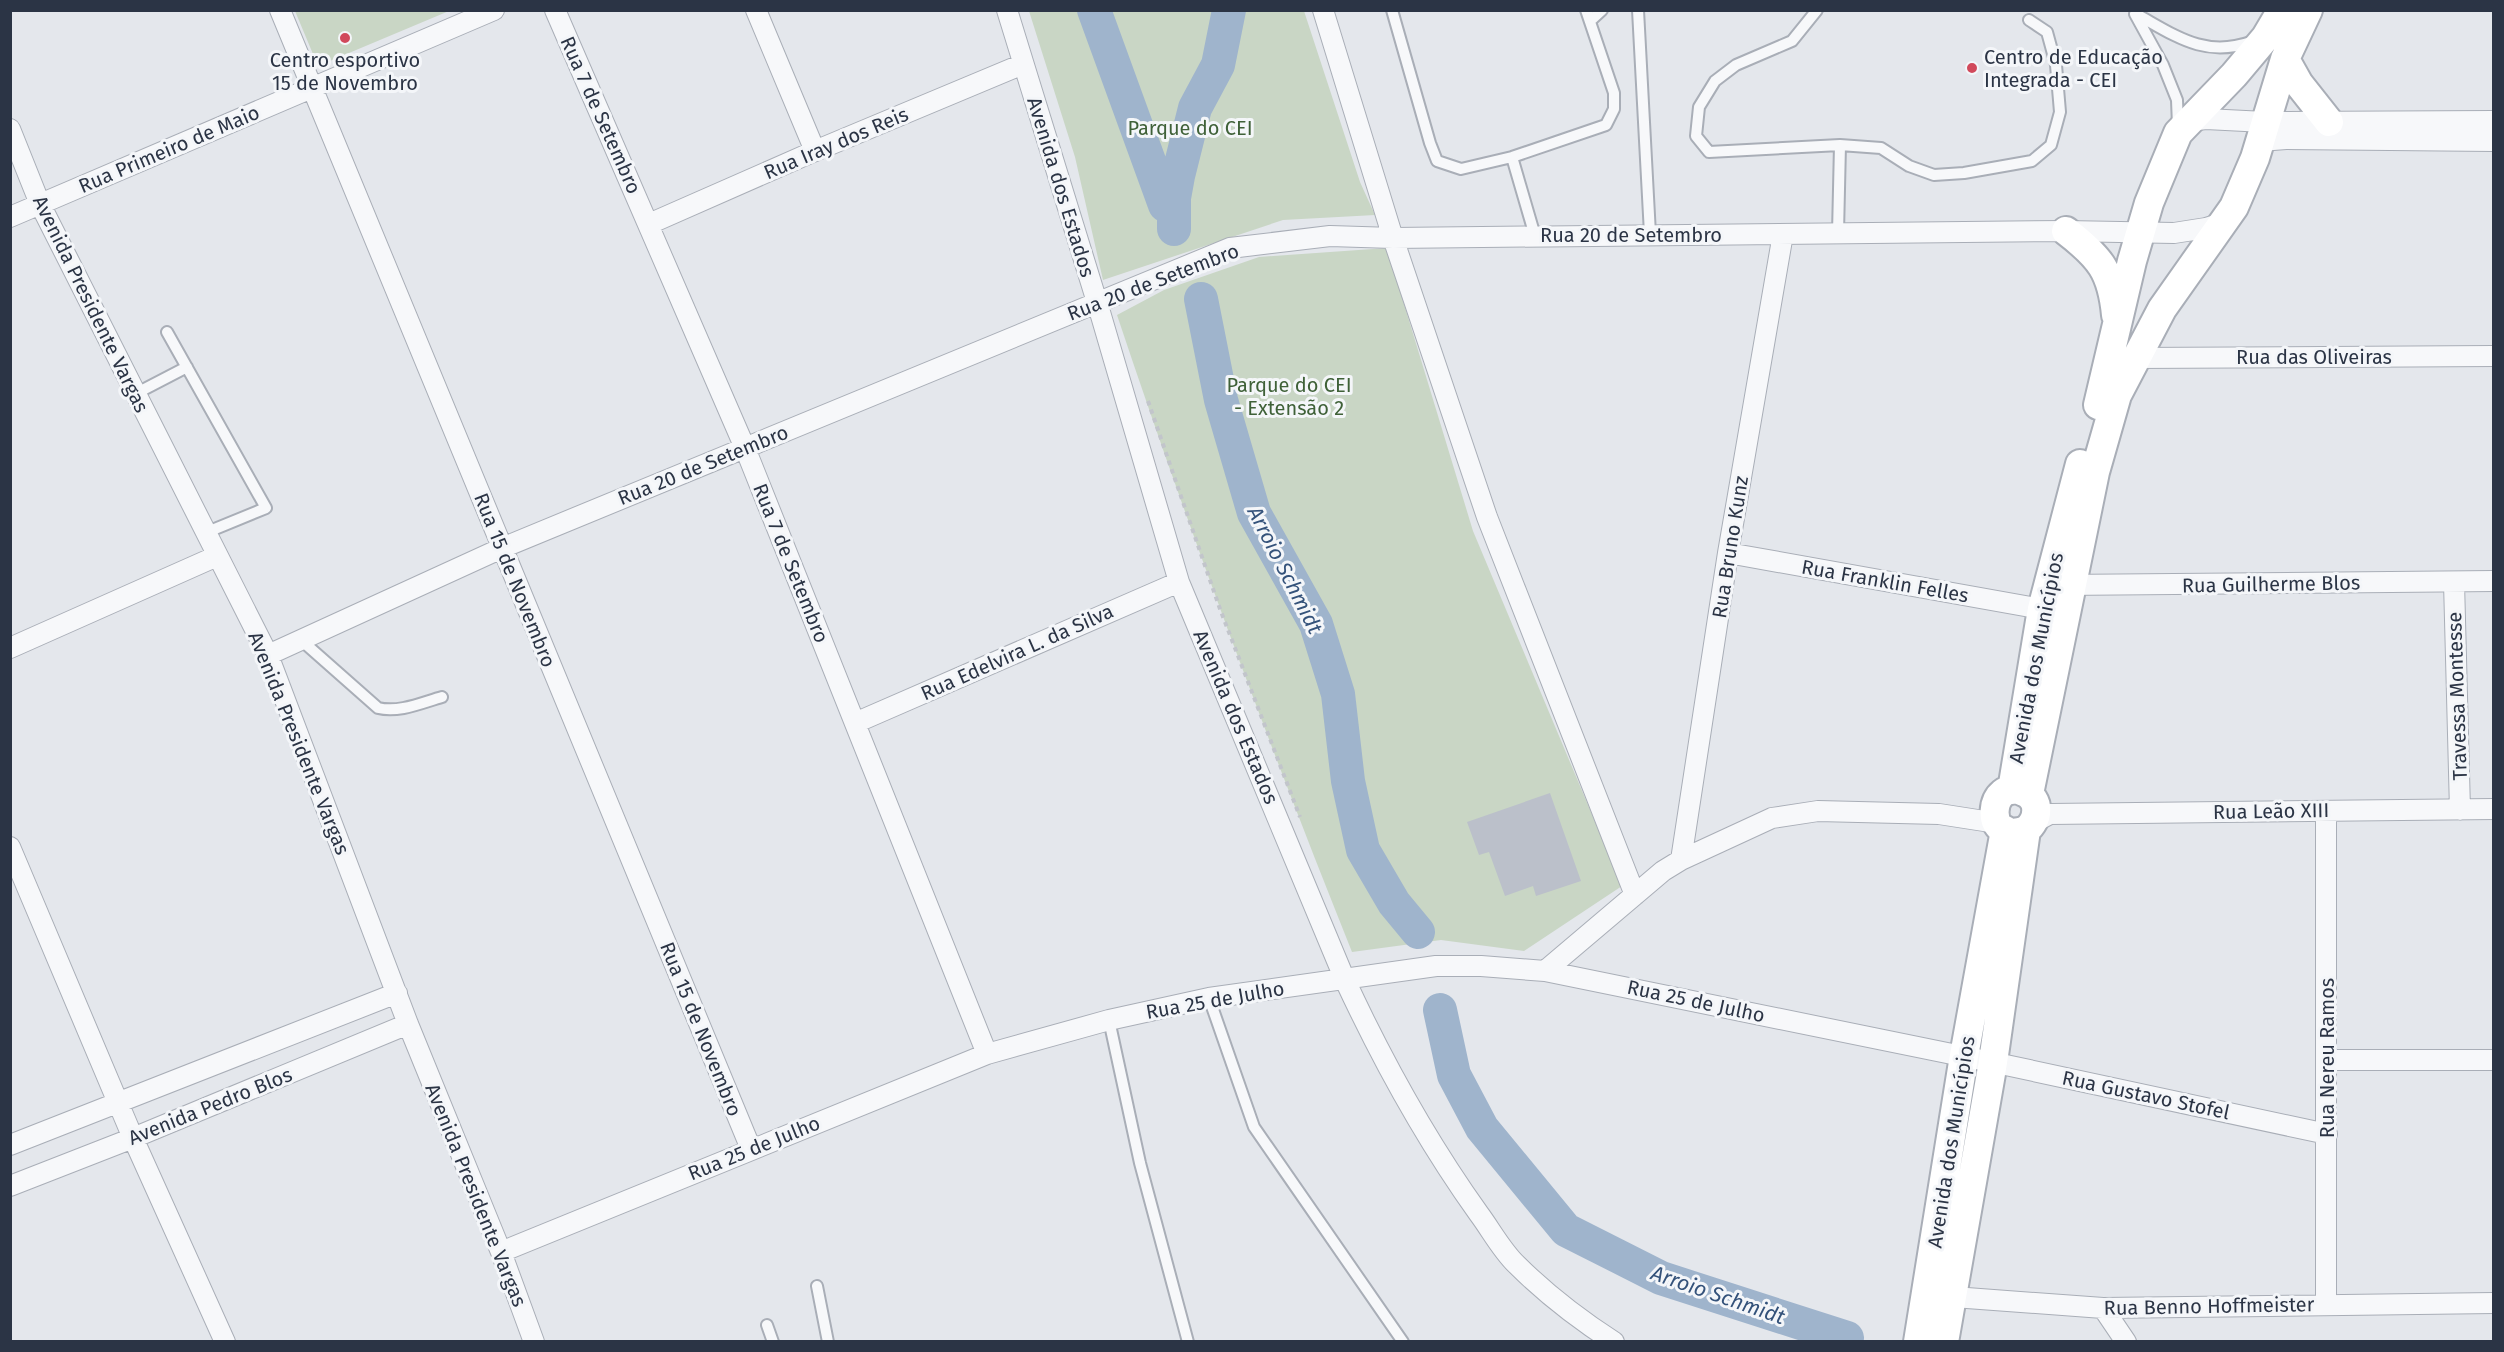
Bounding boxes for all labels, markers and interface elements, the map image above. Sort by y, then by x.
marker: Centro esportivo 15 de Novembro [338,31,352,45]
street label: Rua 7 de Setembro [556,33,646,197]
place label: Centro de Educação Integrada - CEI [1984,45,2163,92]
place label: Centro esportivo 15 de Novembro [270,48,420,95]
marker: Centro de Educação Integrada - CEI [1965,61,1979,75]
street label: Avenida dos Estados [1022,94,1100,280]
street label: Rua Primeiro de Maio [75,100,263,198]
street label: Rua Iray dos Reis [760,102,912,184]
park label: Parque do CEI [1127,116,1253,140]
street label: Avenida Presidente Vargas [28,192,154,416]
street label: Rua 20 de Setembro [1540,223,1722,247]
street label: Rua 20 de Setembro [1064,238,1242,326]
street label: Rua das Oliveiras [2236,345,2392,369]
park label: Parque do CEI - Extensão 2 [1226,373,1352,420]
street label: Rua 20 de Setembro [614,420,792,510]
street label: Rua Bruno Kunz [1707,474,1753,620]
street label: Rua 7 de Setembro [748,480,834,646]
street label: Rua 15 de Novembro [469,489,561,671]
water label: Arroio Schmidt [1241,501,1329,639]
street label: Avenida dos Municípios [2004,551,2068,765]
street label: Rua Franklin Felles [1800,554,1970,608]
street label: Rua Guilherme Blos [2182,570,2360,598]
street label: Rua Edelvira L. da Silva [917,599,1117,705]
street label: Travessa Montesse [2442,611,2472,781]
street label: Avenida dos Estados [1188,626,1284,808]
street label: Avenida Presidente Vargas [243,628,355,858]
street label: Rua Leão XIII [2213,798,2329,824]
street label: Rua 15 de Novembro [655,938,747,1120]
street label: Rua 25 de Julho [1625,975,1767,1027]
street label: Rua 25 de Julho [1144,976,1286,1024]
street label: Rua Nereu Ramos [2315,978,2339,1138]
street label: Avenida dos Municípios [1922,1034,1980,1250]
street label: Avenida Pedro Blos [125,1062,295,1150]
street label: Rua Gustavo Stofel [2060,1066,2232,1125]
street label: Avenida Presidente Vargas [420,1080,532,1310]
street label: Rua 25 de Julho [684,1111,824,1185]
water label: Arroio Schmidt [1647,1260,1789,1330]
street label: Rua Benno Hoffmeister [2103,1292,2315,1320]

